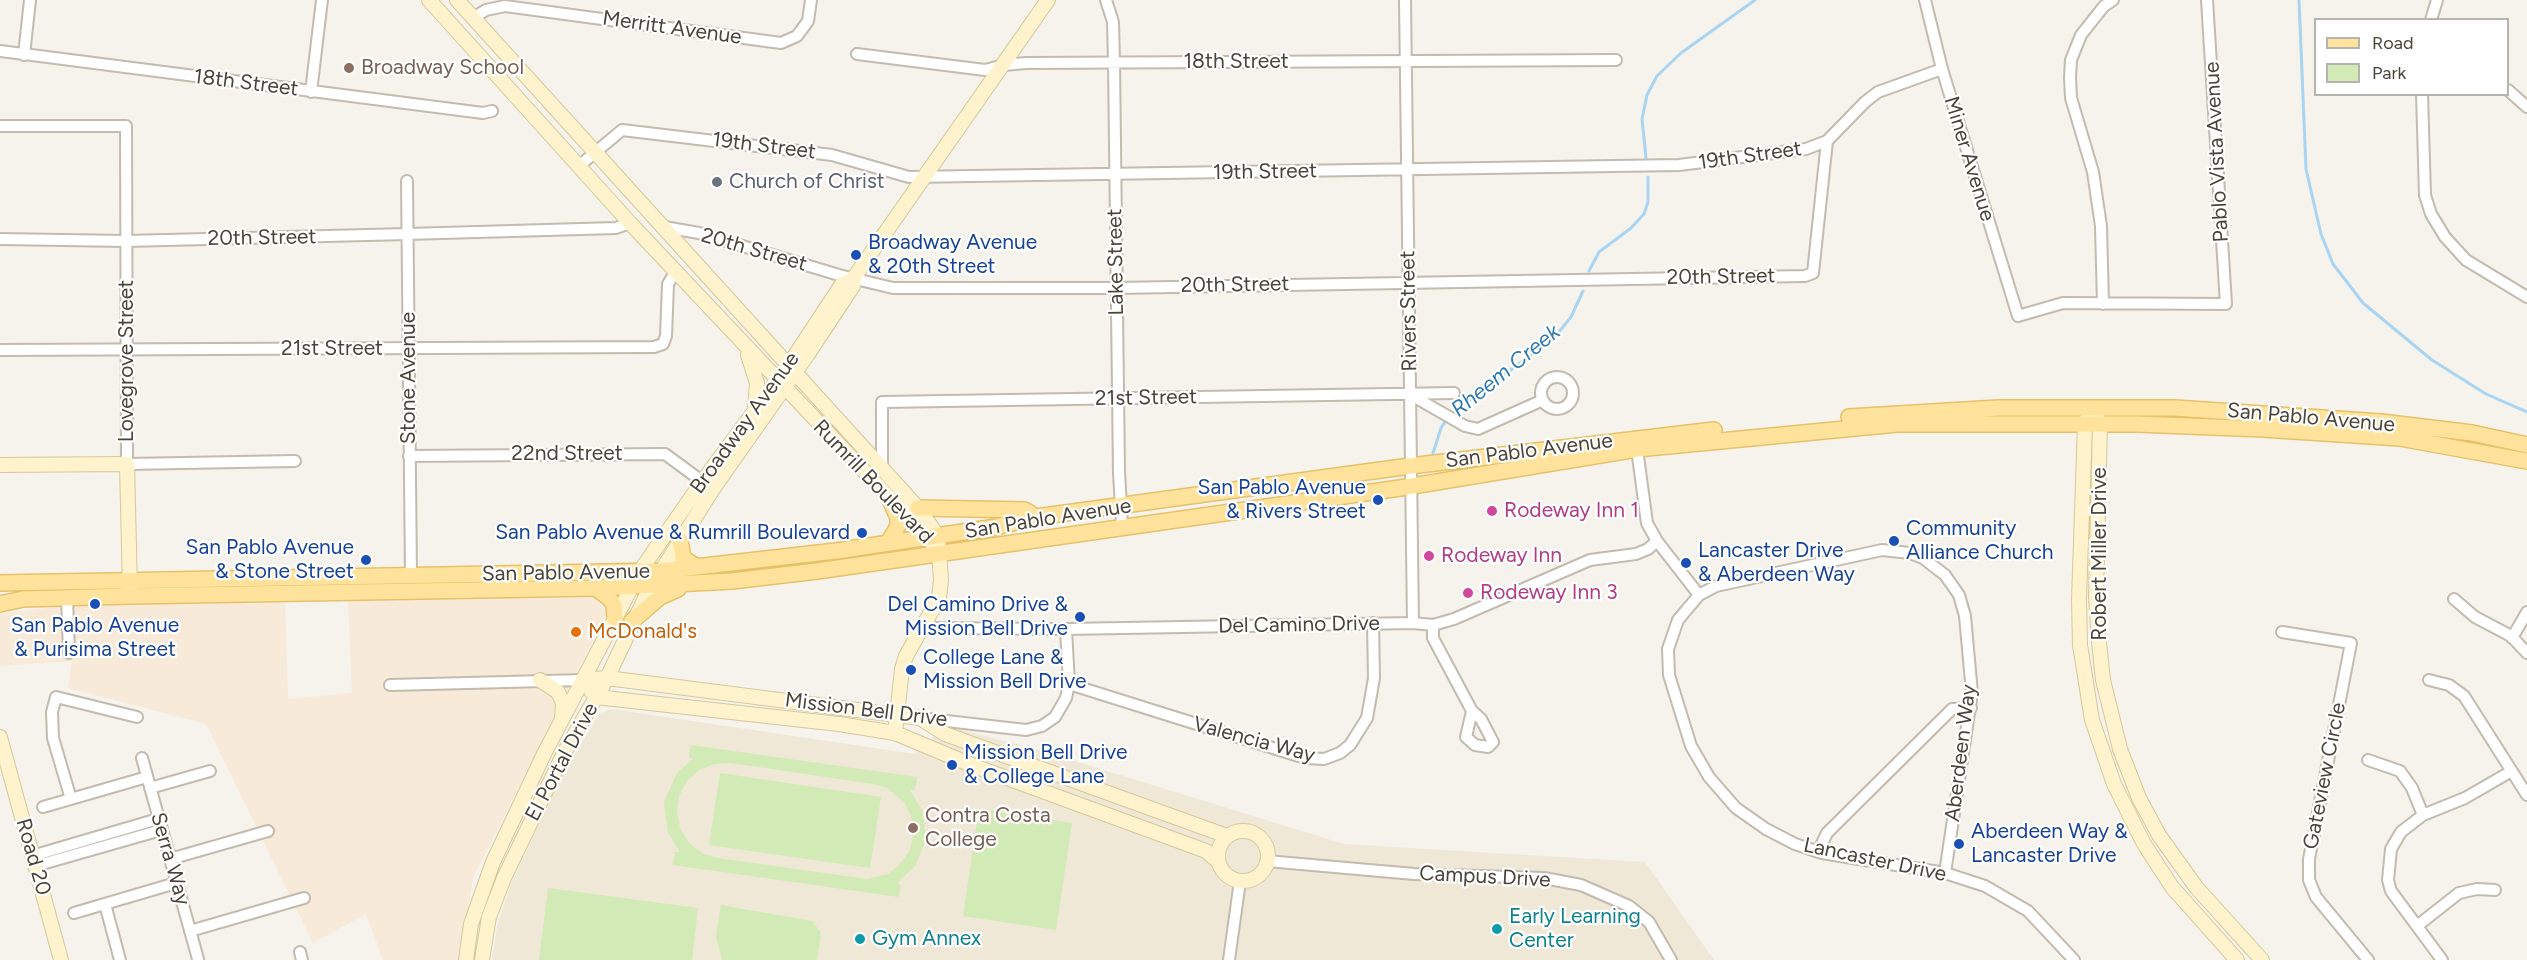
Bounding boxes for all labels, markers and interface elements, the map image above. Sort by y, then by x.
street label: Merritt Avenue [601,6,743,50]
legend [2314,18,2509,96]
text: Road [2372,32,2413,54]
street label: 18th Street [1183,49,1289,75]
place label: Broadway School [361,55,524,81]
marker: Broadway School [342,61,356,75]
street label: Pablo Vista Avenue [2200,61,2234,243]
text: Park [2372,62,2406,84]
street label: 18th Street [192,64,300,102]
street label: Miner Avenue [1938,94,2000,224]
street label: 19th Street [711,127,817,165]
street label: 19th Street [1697,136,1803,176]
street label: 19th Street [1213,158,1317,186]
place label: Church of Christ [729,169,885,195]
marker: Church of Christ [710,175,724,189]
street label: Lake Street [1102,208,1130,316]
street label: 20th Street [698,223,810,277]
street label: 20th Street [207,224,317,252]
place label: Broadway Avenue & 20th Street [868,230,1037,280]
marker: Broadway Avenue & 20th Street [849,248,863,262]
street label: Rivers Street [1395,250,1423,372]
street label: 20th Street [1666,263,1776,291]
street label: 20th Street [1180,271,1290,299]
street label: Lovegrove Street [114,280,140,442]
street label: Stone Avenue [396,312,422,444]
water label: Rheem Creek [1446,319,1566,423]
street label: 21st Street [281,336,383,362]
street label: Broadway Avenue [685,347,805,499]
street label: 21st Street [1095,385,1197,411]
street label: San Pablo Avenue [2226,398,2396,438]
street label: Rumrill Boulevard [808,415,938,549]
street label: San Pablo Avenue [1444,428,1614,474]
street label: 22nd Street [511,441,623,467]
street label: Robert Miller Drive [2087,467,2113,641]
place label: San Pablo Avenue & Rivers Street [1198,475,1366,525]
street label: San Pablo Avenue [963,493,1133,545]
marker: San Pablo Avenue & Rivers Street [1371,493,1385,507]
place label: Rodeway Inn 1 [1504,498,1639,524]
marker: Rodeway Inn 1 [1485,504,1499,518]
place label: Community Alliance Church [1906,516,2054,566]
place label: San Pablo Avenue & Rumrill Boulevard [495,520,850,546]
marker: San Pablo Avenue & Rumrill Boulevard [855,526,869,540]
marker: Community Alliance Church [1887,534,1901,548]
place label: San Pablo Avenue & Stone Street [186,535,354,585]
place label: Lancaster Drive & Aberdeen Way [1698,538,1855,588]
place label: Rodeway Inn [1441,543,1562,569]
marker: Rodeway Inn [1422,549,1436,563]
marker: San Pablo Avenue & Stone Street [359,553,373,567]
marker: Lancaster Drive & Aberdeen Way [1679,556,1693,570]
street label: San Pablo Avenue [482,559,650,587]
place label: Rodeway Inn 3 [1480,580,1618,606]
marker: Rodeway Inn 3 [1461,586,1475,600]
place label: Del Camino Drive & Mission Bell Drive [887,592,1068,642]
marker: San Pablo Avenue & Purisima Street [88,597,102,611]
marker: Del Camino Drive & Mission Bell Drive [1073,610,1087,624]
street label: Del Camino Drive [1218,611,1380,639]
place label: San Pablo Avenue & Purisima Street [11,613,179,663]
place label: McDonald's [588,619,697,645]
marker: McDonald's [569,625,583,639]
place label: College Lane & Mission Bell Drive [923,645,1086,695]
marker: College Lane & Mission Bell Drive [904,663,918,677]
street label: Aberdeen Way [1940,683,1982,823]
street label: Mission Bell Drive [783,688,949,732]
street label: El Portal Drive [520,699,604,825]
street label: Gateview Circle [2298,700,2352,852]
street label: Valencia Way [1190,712,1318,768]
place label: Mission Bell Drive & College Lane [964,740,1127,790]
marker: Mission Bell Drive & College Lane [945,758,959,772]
place label: Contra Costa College [925,803,1051,853]
street label: Serra Way [145,810,195,908]
street label: Road 20 [10,816,56,898]
place label: Aberdeen Way & Lancaster Drive [1971,819,2128,869]
marker: Contra Costa College [906,821,920,835]
street label: Lancaster Drive [1801,833,1949,887]
marker: Aberdeen Way & Lancaster Drive [1952,837,1966,851]
street label: Campus Drive [1419,861,1551,893]
place label: Early Learning Center [1509,904,1641,954]
marker: Early Learning Center [1490,922,1504,936]
place label: Gym Annex [872,926,981,952]
marker: Gym Annex [853,932,867,946]

